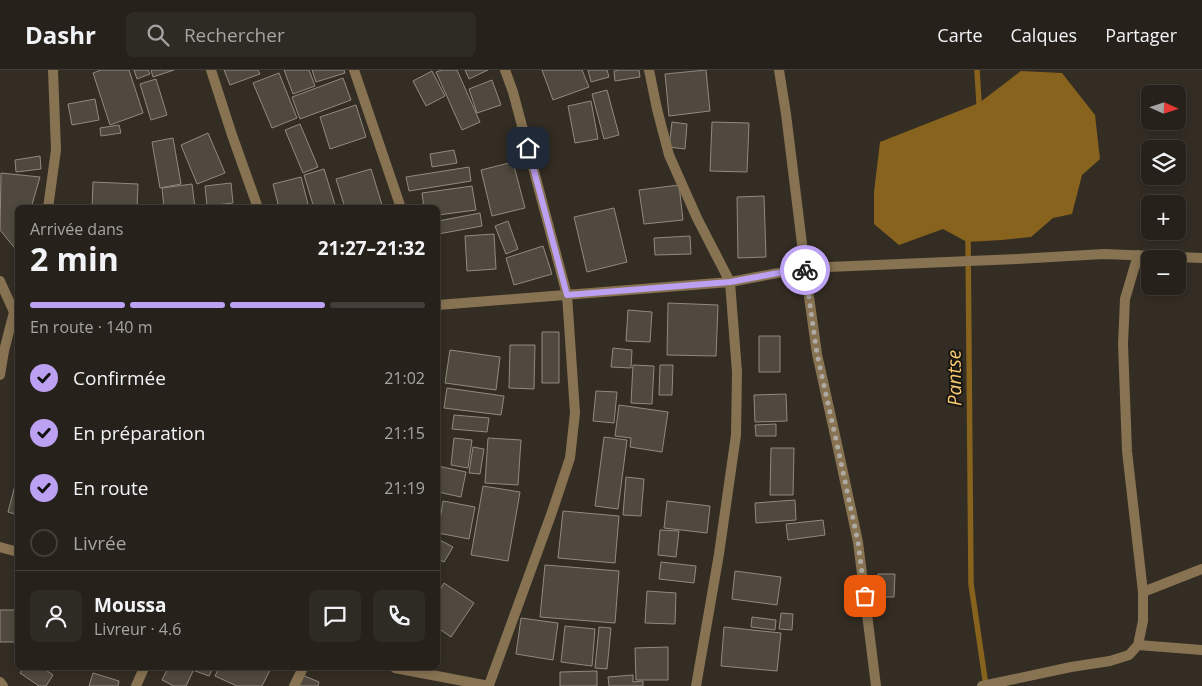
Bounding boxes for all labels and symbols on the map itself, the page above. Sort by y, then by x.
north arrow [1141,85,1186,130]
pin [507,127,549,169]
courier [780,245,830,295]
water label: Pantse [941,350,967,406]
pin [844,575,886,617]

